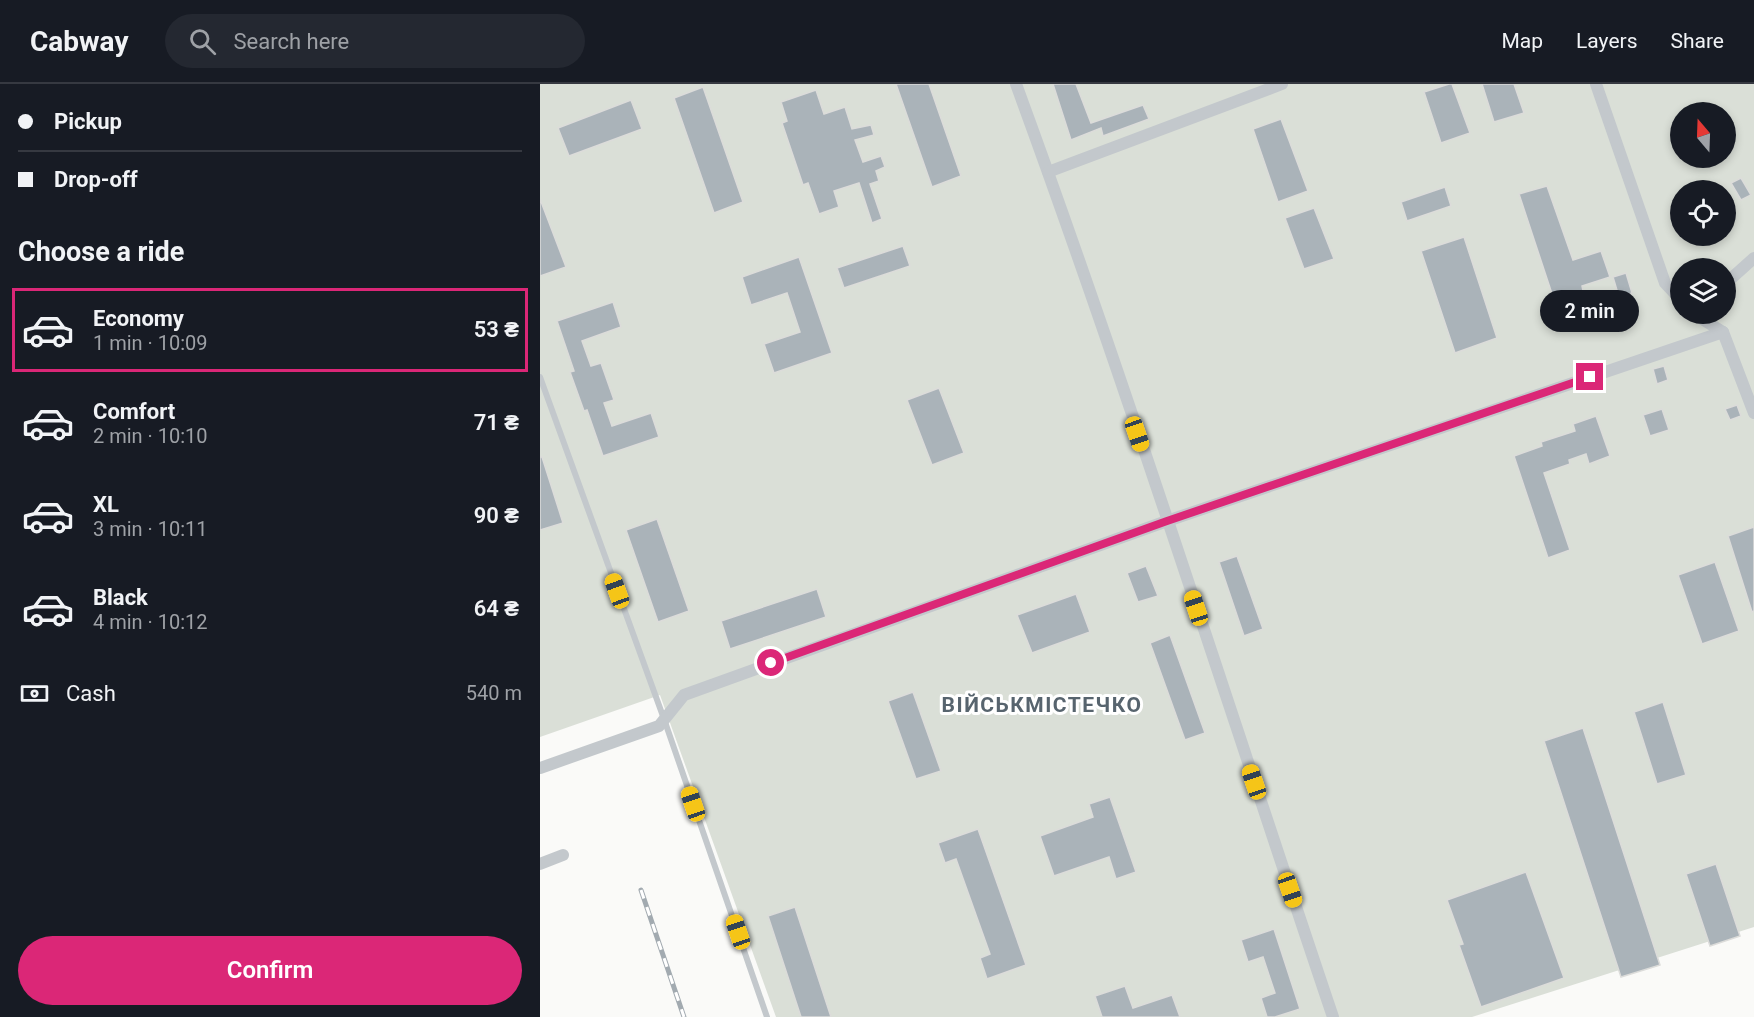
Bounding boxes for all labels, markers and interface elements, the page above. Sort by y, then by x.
search box [165,14,585,68]
text: Cabway [30,25,129,58]
icon: search [186,25,219,58]
text: Search here [234,29,349,54]
text: Map [1501,29,1543,53]
text: Layers [1576,29,1637,53]
text: Share [1670,29,1724,53]
north arrow [1670,102,1736,168]
map controls [1670,102,1736,324]
text: Pickup [54,109,122,134]
text: Drop-off [54,167,138,192]
button: locate [1670,180,1736,246]
text: Choose a ride [18,236,184,268]
button: layers [1670,258,1736,324]
callout: 2 min [1540,290,1640,332]
text: 2 min [1564,299,1615,323]
icon: car [21,303,75,357]
text: Economy [93,306,184,331]
text: 53 ₴ [474,317,519,342]
text: 1 min · 10:09 [93,331,208,355]
route end [1576,363,1603,390]
icon: car [21,396,75,450]
text: Comfort [93,399,175,424]
text: 71 ₴ [474,410,519,435]
car [1123,414,1151,454]
text: 2 min · 10:10 [93,424,208,448]
icon: car [21,489,75,543]
text: XL [93,492,119,517]
text: 90 ₴ [474,503,519,528]
text: 3 min · 10:11 [93,517,208,541]
car [602,571,632,611]
icon: car [21,582,75,636]
text: Black [93,585,148,610]
car [1182,588,1210,628]
text: 64 ₴ [474,596,519,621]
text: 4 min · 10:12 [93,610,208,634]
route start [757,649,784,676]
icon: cash [18,677,51,710]
text: Cash [66,681,116,706]
text: 540 m [466,681,522,705]
district label: ВІЙСЬКМІСТЕЧКО [942,693,1142,717]
car [1240,762,1268,802]
car [679,784,707,824]
car [1276,870,1304,910]
car [724,912,752,952]
button: Confirm [18,936,522,1005]

